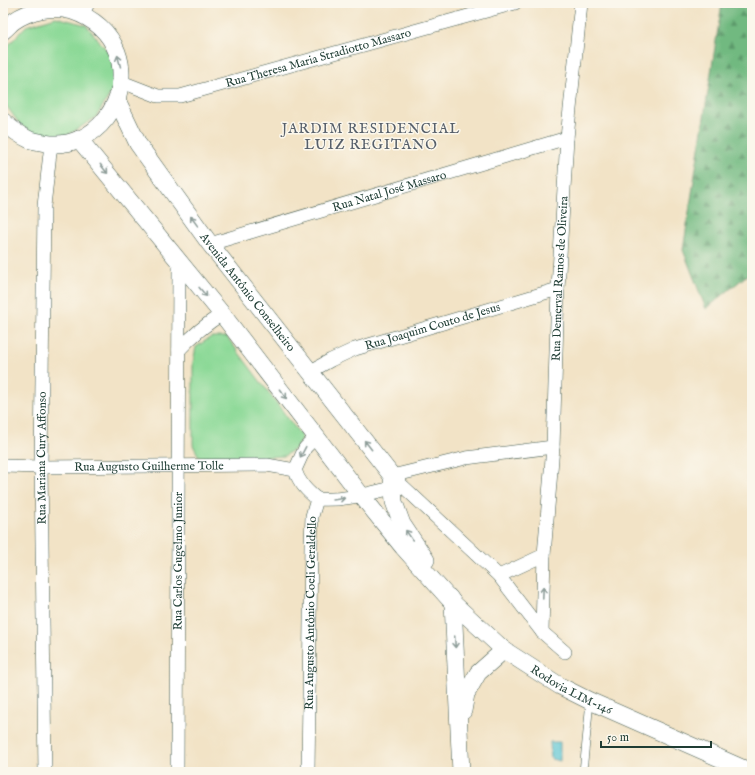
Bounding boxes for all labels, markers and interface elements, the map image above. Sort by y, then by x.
street label: Rua Theresa Maria Stradiotto Massaro [224,25,413,91]
one-way arrow [115,55,122,68]
district label: JARDIM RESIDENCIAL LUIZ REGITANO [280,120,460,154]
one-way arrow [99,164,108,175]
street label: Rua Natal José Massaro [331,167,449,215]
street label: Rua Demerval Ramos de Oliveira [549,195,572,361]
one-way arrow [189,215,198,226]
street label: Avenida Antônio Conselheiro [196,229,299,355]
one-way arrow [199,286,208,297]
street label: Rua Joaquim Couto de Jesus [363,299,502,354]
one-way arrow [279,389,287,400]
street label: Rua Mariana Cury Affonso [34,391,50,525]
one-way arrow [364,439,372,450]
one-way arrow [299,446,306,458]
street label: Rua Augusto Guilherme Tolle [74,458,224,475]
street label: Rua Carlos Gugelmo Junior [171,491,187,630]
one-way arrow [332,495,345,503]
street label: Rua Augusto Antônio Coeli Geraldello [302,515,320,710]
one-way arrow [405,529,413,541]
one-way arrow [539,587,546,600]
one-way arrow [451,635,459,648]
street label: Rodovia LIM-146 [528,662,615,718]
scale bar [601,723,711,749]
text: 50 m [607,730,629,745]

